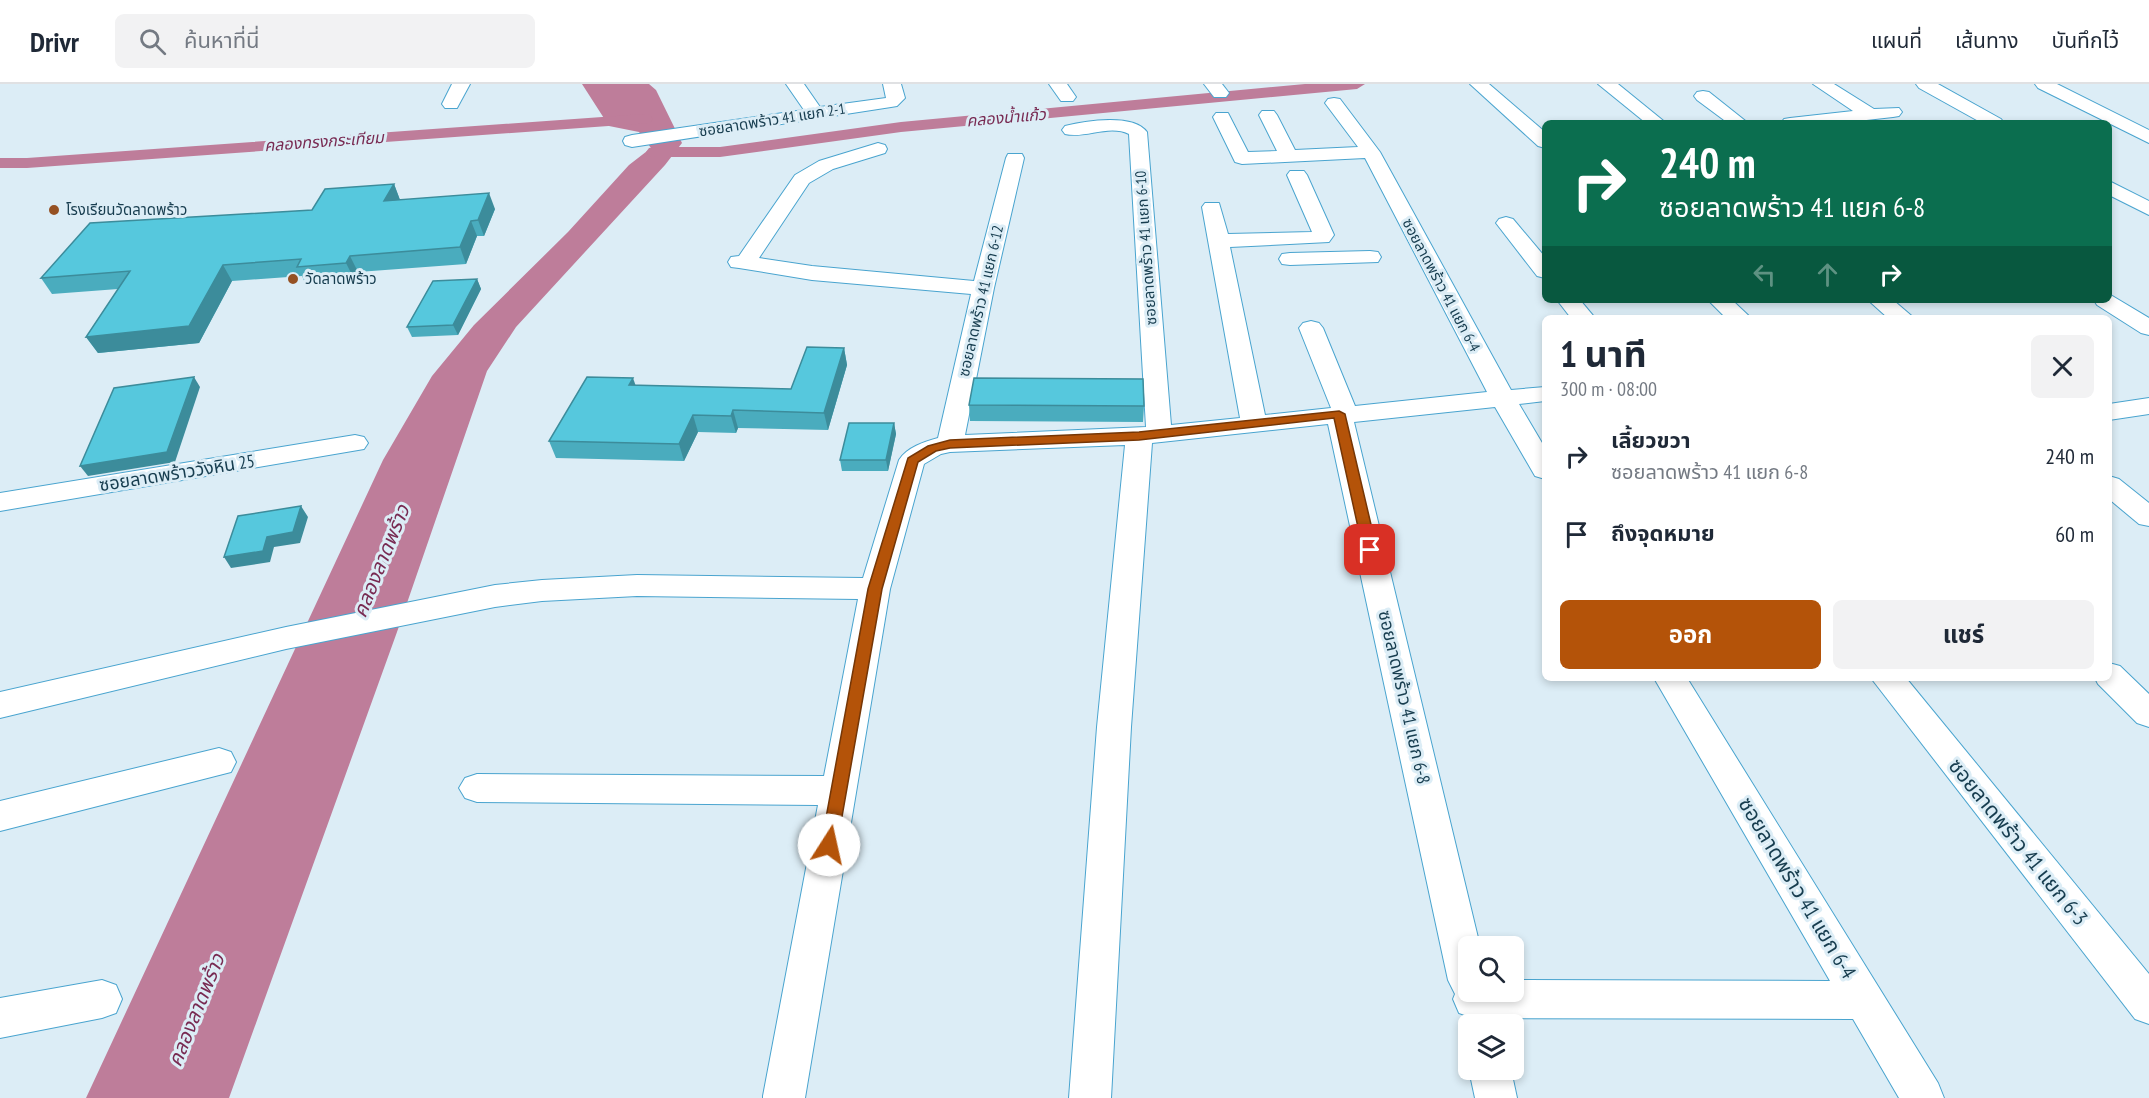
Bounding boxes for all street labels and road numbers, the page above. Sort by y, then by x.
street label: ซอยลาดพร้าว 41 แยก 2-1 [697,99,846,140]
street label: ซอยลาดพร้าว 41 แยก 6-10 [1131,170,1160,326]
street label: ซอยลาดพร้าว 41 แยก 6-4 [1398,215,1485,355]
street label: ซอยลาดพร้าว 41 แยก 6-12 [954,223,1007,378]
street label: ซอยลาดพร้าววังหิน 25 [97,449,256,496]
street label: ซอยลาดพร้าว 41 แยก 6-8 [1373,608,1436,786]
street label: ซอยลาดพร้าว 41 แยก 6-3 [1943,753,2094,931]
street label: ซอยลาดพร้าว 41 แยก 6-4 [1733,792,1863,984]

